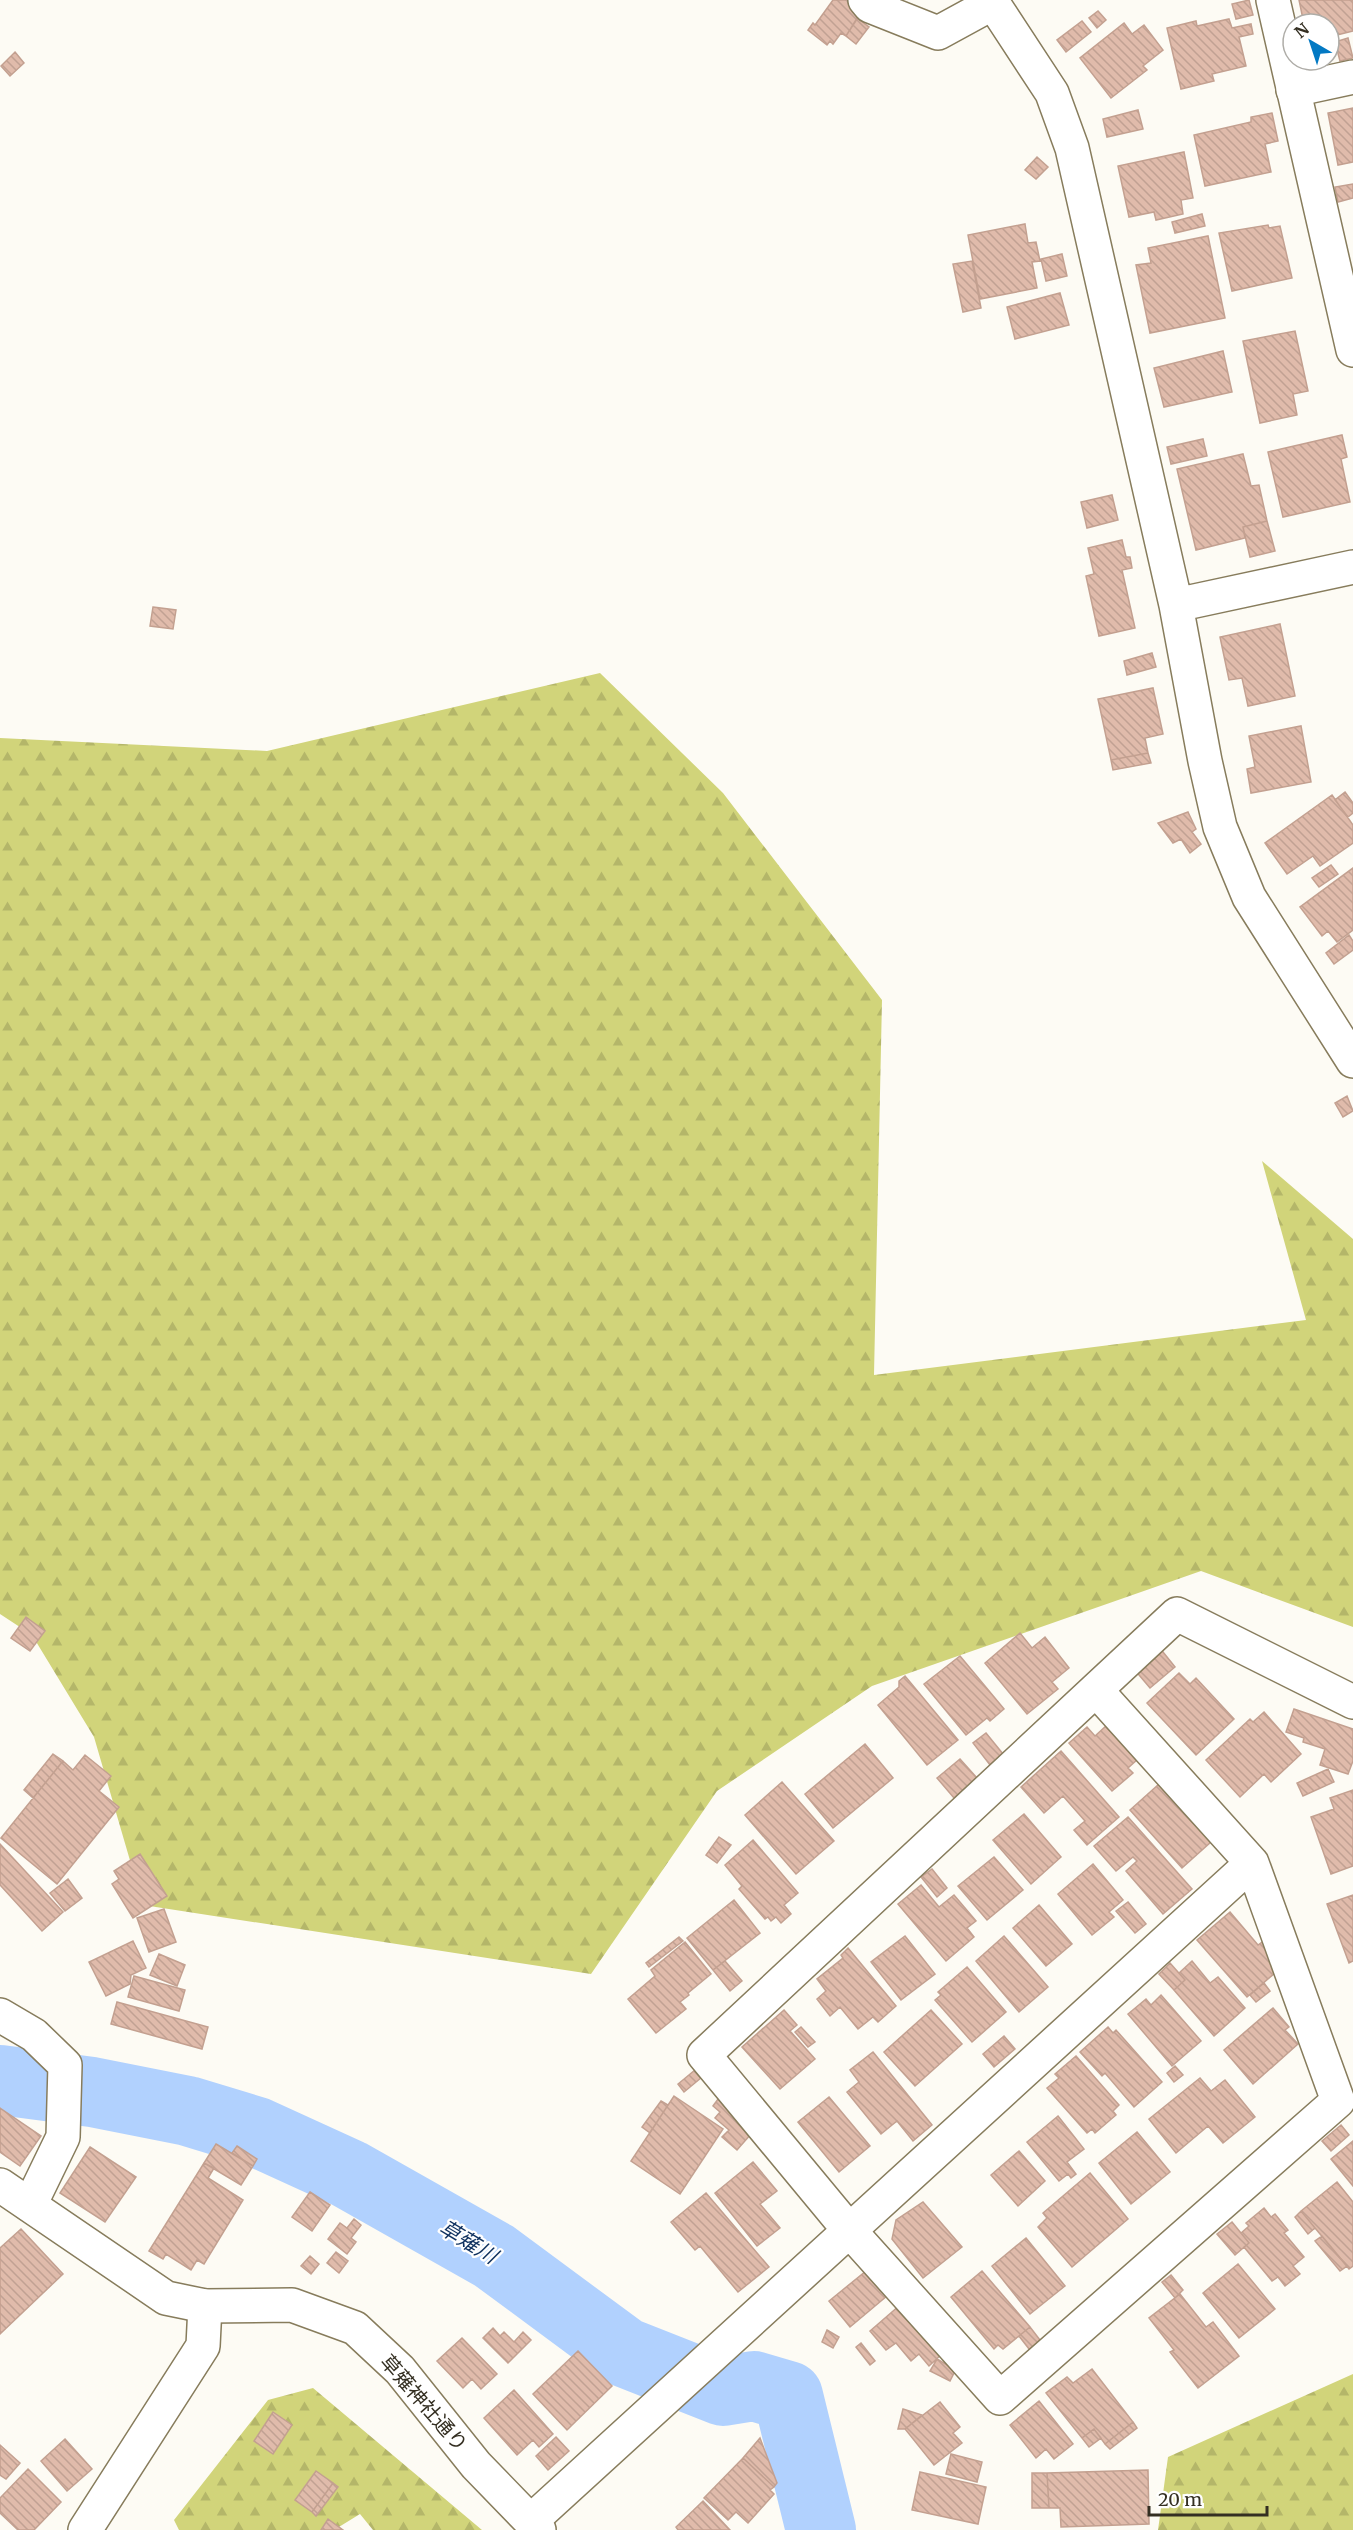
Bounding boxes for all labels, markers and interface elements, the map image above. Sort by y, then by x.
north arrow [1281,12,1341,72]
text: N [1290,18,1313,42]
water label: 草薙川 [434,2214,504,2270]
street label: 草薙神社通り [376,2349,473,2456]
scale bar [1149,2479,1268,2517]
text: 20 m [1158,2488,1202,2511]

